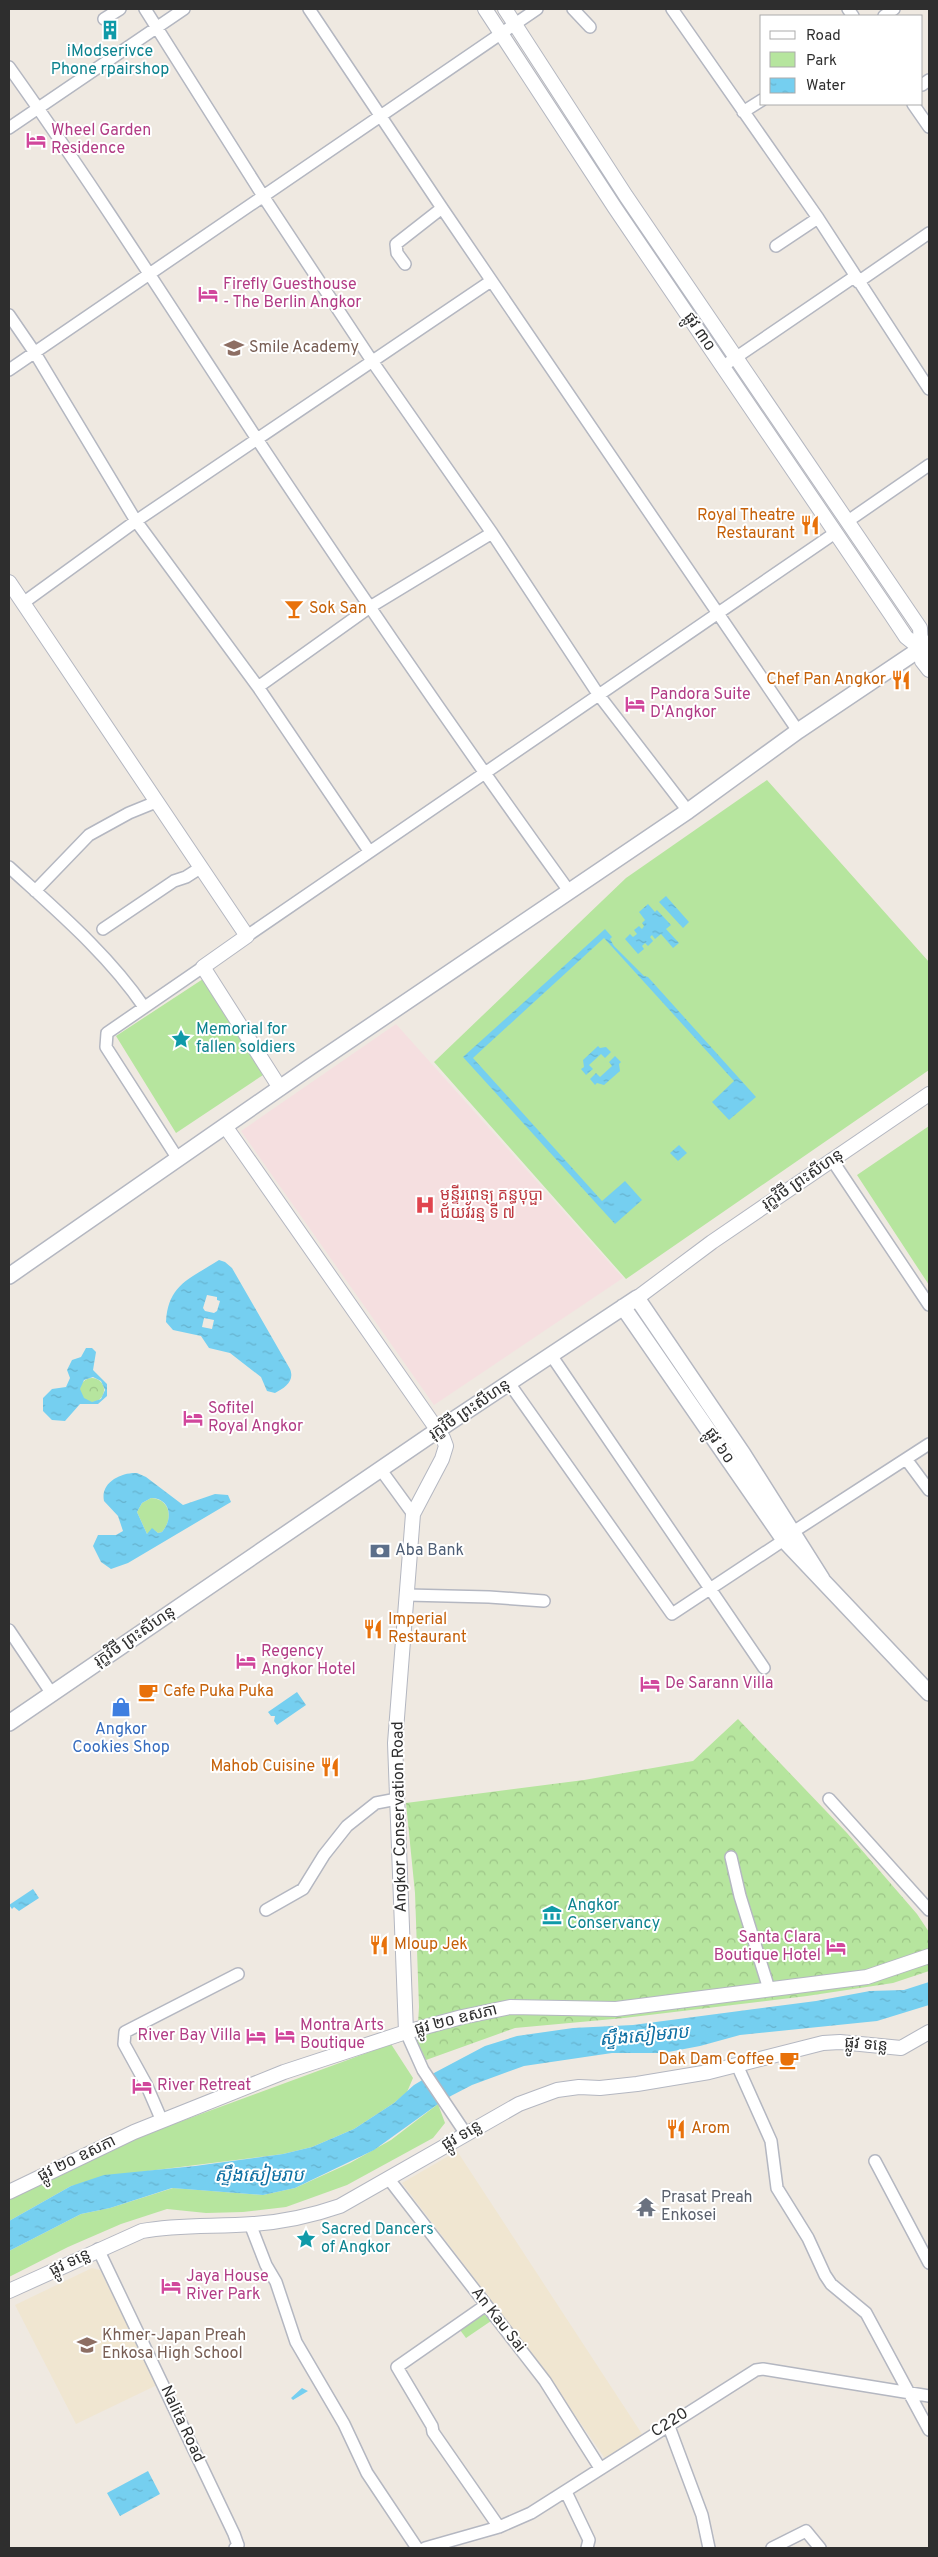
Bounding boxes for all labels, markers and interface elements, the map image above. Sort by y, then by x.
legend [760,15,923,105]
building icon: iModserivce Phone rpairshop [99,19,121,41]
text: Road [806,27,841,46]
place label: iModserivce Phone rpairshop [51,42,169,80]
text: Park [806,52,837,71]
text: Water [806,77,846,96]
place label: Wheel Garden Residence [51,121,151,159]
hotel icon: Wheel Garden Residence [25,129,47,151]
place label: Firefly Guesthouse - The Berlin Angkor [223,275,362,313]
hotel icon: Firefly Guesthouse - The Berlin Angkor [197,283,219,305]
street label: ផ្លូវ ៣០ [676,309,719,357]
school or university icon: Smile Academy [223,337,245,359]
place label: Smile Academy [249,338,359,358]
place label: Royal Theatre Restaurant [697,506,795,544]
restaurant icon: Royal Theatre Restaurant [799,514,821,536]
bar icon: Sok San [283,598,305,620]
place label: Sok San [309,599,367,619]
restaurant icon: Chef Pan Angkor [890,669,912,691]
place label: Chef Pan Angkor [766,670,886,690]
place label: Pandora Suite D'Angkor [650,685,751,723]
hotel icon: Pandora Suite D'Angkor [624,693,646,715]
place label: Memorial for fallen soldiers [196,1020,295,1058]
place icon: Memorial for fallen soldiers [170,1028,192,1050]
street label: រុក្ខវិថី ព្រះសីហនុ [757,1143,848,1215]
place label: មន្ទីរពេទ្យ គន្ធបុប្ផា ជ័យវ័រន្ម ទី ៧ [440,1184,543,1224]
hospital icon: មន្ទីរពេទ្យ គន្ធបុប្ផា ជ័យវ័រន្ម ទី ៧ [414,1194,436,1216]
street label: រុក្ខវិថី ព្រះសីហនុ [424,1373,515,1445]
place label: Sofitel Royal Angkor [208,1399,303,1437]
hotel icon: Sofitel Royal Angkor [182,1407,204,1429]
street label: ផ្លូវ ៦០ [697,1424,738,1469]
bank icon: Aba Bank [369,1540,391,1562]
place label: Aba Bank [395,1541,464,1561]
street label: រុក្ខវិថី ព្រះសីហនុ [89,1600,180,1672]
place label: Imperial Restaurant [388,1610,467,1648]
restaurant icon: Imperial Restaurant [362,1618,384,1640]
place label: Regency Angkor Hotel [261,1642,356,1680]
hotel icon: Regency Angkor Hotel [235,1650,257,1672]
hotel icon: De Sarann Villa [639,1673,661,1695]
place label: De Sarann Villa [665,1674,774,1694]
cafe icon: Cafe Puka Puka [137,1681,159,1703]
place label: Cafe Puka Puka [163,1682,274,1702]
shop icon: Angkor Cookies Shop [110,1696,132,1718]
place label: Angkor Cookies Shop [72,1720,170,1758]
street label: Angkor Conservation Road [388,1721,412,1913]
restaurant icon: Mahob Cuisine [319,1756,341,1778]
place label: Mahob Cuisine [210,1757,315,1777]
place label: Angkor Conservancy [567,1896,660,1934]
museum icon: Angkor Conservancy [541,1904,563,1926]
place label: Santa Clara Boutique Hotel [714,1928,821,1966]
restaurant icon: Mloup Jek [368,1934,390,1956]
place label: Mloup Jek [394,1935,468,1955]
hotel icon: Santa Clara Boutique Hotel [825,1936,847,1958]
street label: ផ្លូវ ២០ ឧសភា [412,2000,500,2043]
place label: Montra Arts Boutique [300,2016,384,2054]
water label: ស្ទឹងសៀមរាប [598,2020,691,2052]
hotel icon: Montra Arts Boutique [274,2024,296,2046]
hotel icon: River Bay Villa [245,2025,267,2047]
place label: River Bay Villa [138,2026,241,2046]
street label: ផ្លូវ ទន្លេ [843,2033,889,2060]
cafe icon: Dak Dam Coffee [778,2049,800,2071]
place label: Dak Dam Coffee [658,2050,774,2070]
hotel icon: River Retreat [131,2075,153,2097]
place label: River Retreat [157,2076,251,2096]
street label: ផ្លូវ ទន្លេ [438,2116,487,2158]
restaurant icon: Arom [665,2118,687,2140]
place label: Arom [691,2119,730,2139]
street label: ផ្លូវ ២០ ឧសភា [34,2131,121,2189]
water label: ស្ទឹងសៀមរាប [214,2163,305,2188]
place label: Prasat Preah Enkosei [661,2188,753,2226]
temple icon: Prasat Preah Enkosei [635,2196,657,2218]
place label: Sacred Dancers of Angkor [321,2220,434,2258]
place icon: Sacred Dancers of Angkor [295,2228,317,2250]
street label: ផ្លូវ ទន្លេ [46,2245,95,2284]
place label: Jaya House River Park [186,2267,269,2305]
hotel icon: Jaya House River Park [160,2275,182,2297]
street label: An Kau Sai [466,2283,530,2357]
place label: Khmer-Japan Preah Enkosa High School [102,2326,246,2364]
school or university icon: Khmer-Japan Preah Enkosa High School [76,2334,98,2356]
street label: Nalita Road [155,2382,209,2466]
street label: C220 [648,2404,692,2442]

